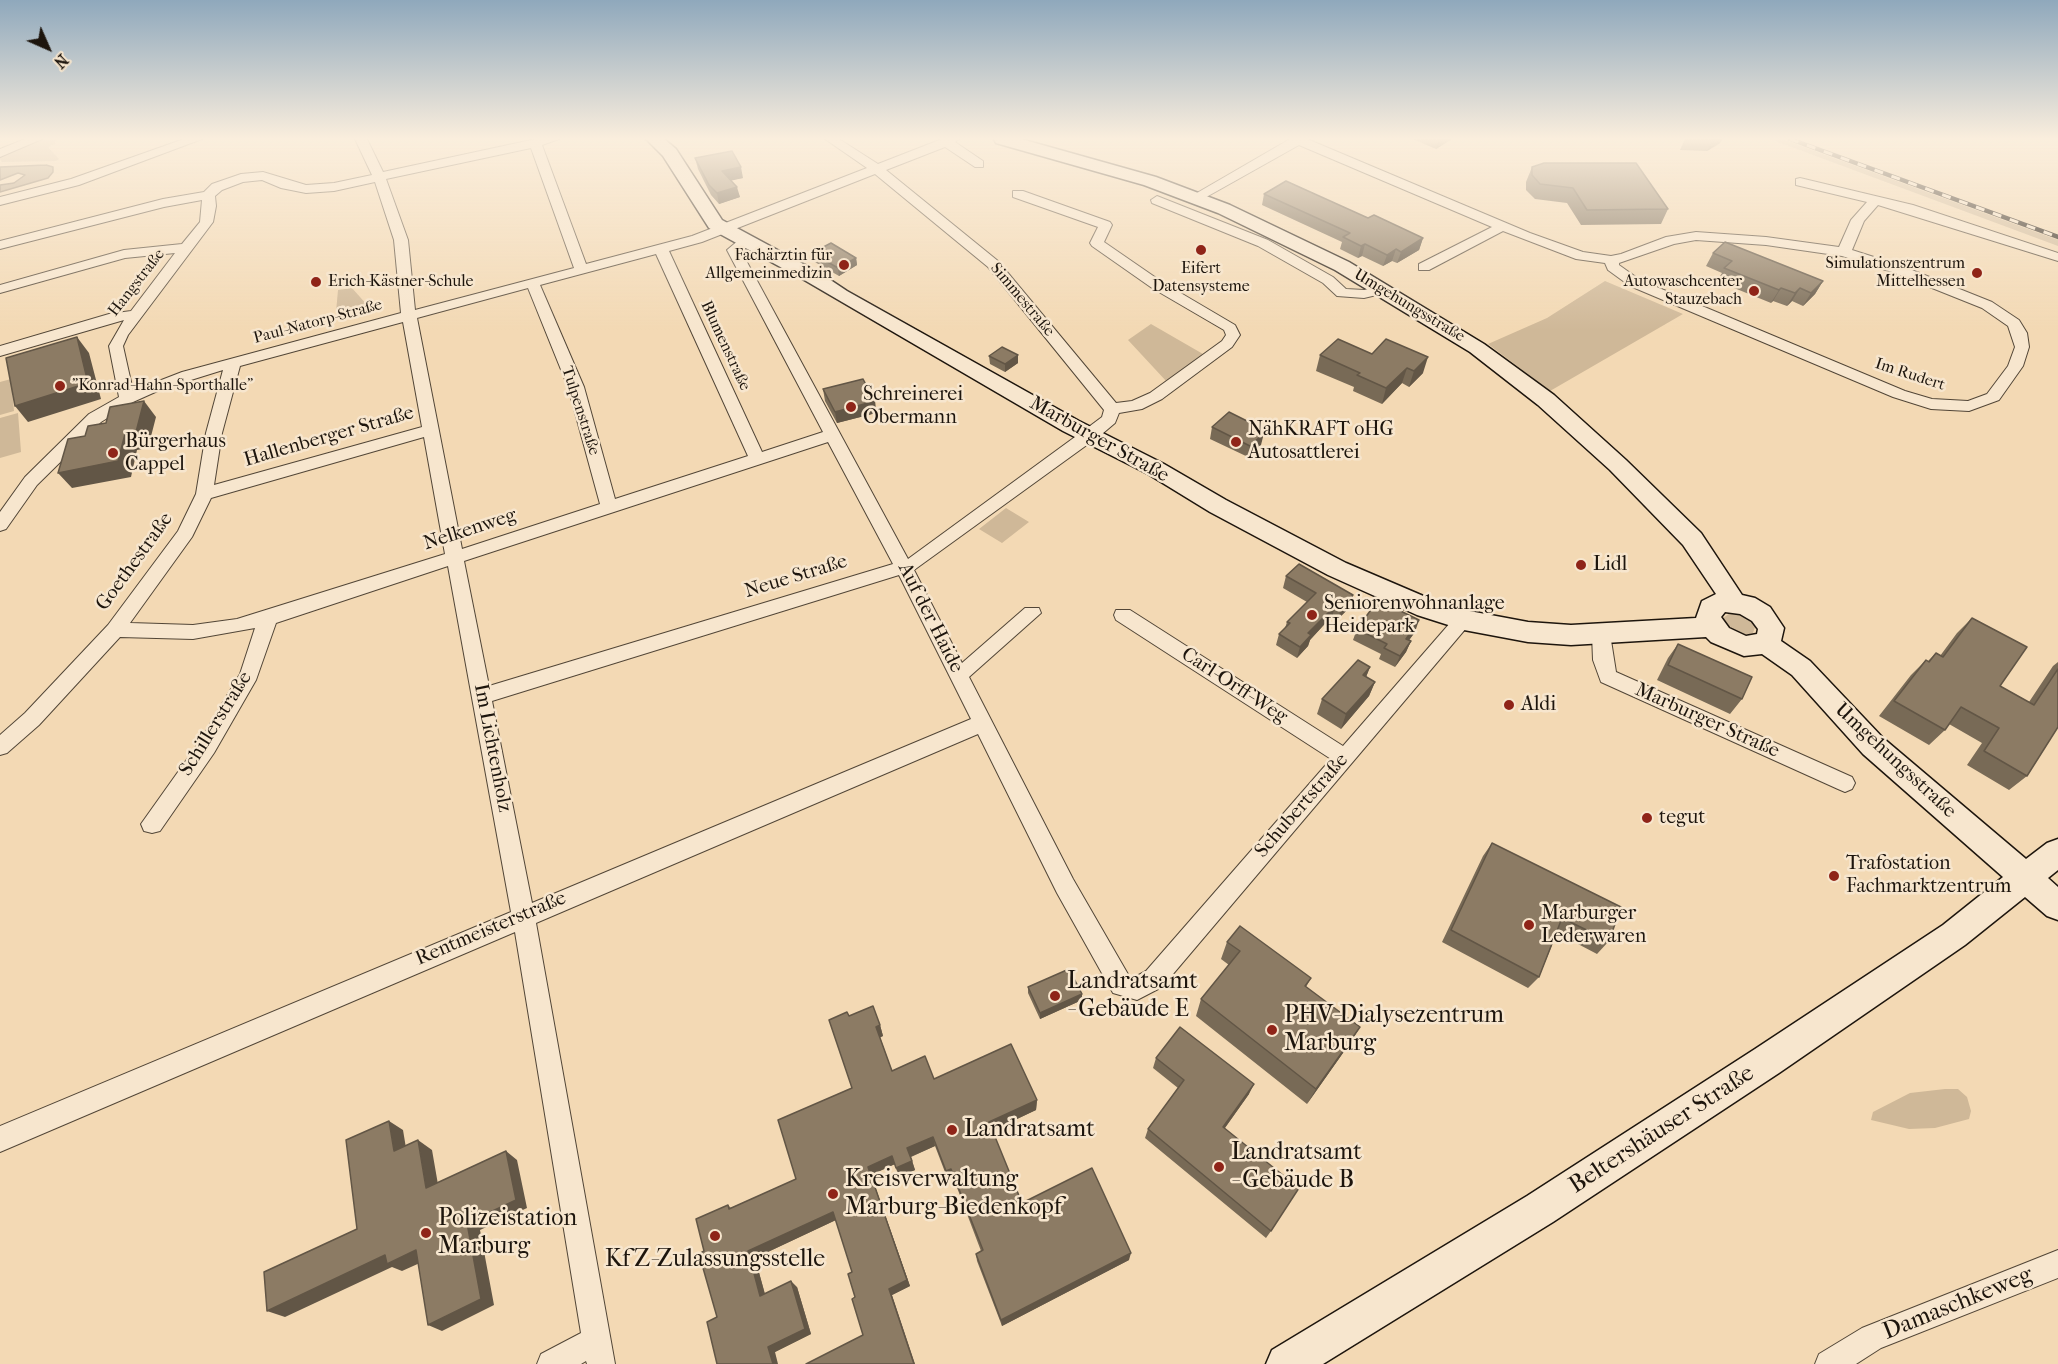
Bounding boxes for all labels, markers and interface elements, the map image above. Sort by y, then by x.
north arrow [18,18,78,78]
text: N [50,50,72,72]
marker: Eifert Datensysteme [1194,243,1208,257]
street label: Hangstraße [105,245,169,321]
place label: Fachärztin für Allgemeinmedizin [706,246,832,284]
place label: Simulationszentrum Mittelhessen [1825,254,1965,292]
marker: Fachärztin für Allgemeinmedizin [837,258,851,272]
street label: Simmestraße [986,259,1058,341]
place label: Eifert Datensysteme [1152,259,1250,297]
street label: Umgehungsstraße [1350,265,1468,347]
marker: Simulationszentrum Mittelhessen [1970,266,1984,280]
place label: Erich-Kästner-Schule [328,272,474,292]
place label: Autowaschcenter Stauzebach [1624,272,1742,310]
marker: Erich-Kästner-Schule [309,275,323,289]
marker: Autowaschcenter Stauzebach [1747,284,1761,298]
street label: Paul-Natorp-Straße [252,296,384,348]
street label: Blumenstraße [696,298,754,394]
street label: Im Rudert [1873,355,1947,395]
street label: Tulpenstraße [557,364,603,458]
place label: "Konrad-Hahn-Sporthalle" [72,376,253,396]
marker: "Konrad-Hahn-Sporthalle" [53,379,67,393]
place label: Schreinerei Obermann [863,383,963,430]
street label: Marburger Straße [1025,392,1173,488]
marker: Schreinerei Obermann [844,400,858,414]
street label: Hallenberger Straße [241,401,417,473]
place label: NähKRAFT oHG Autosattlerei [1248,418,1394,465]
place label: Bürgerhaus Cappel [125,430,226,477]
marker: NähKRAFT oHG Autosattlerei [1229,435,1243,449]
marker: Bürgerhaus Cappel [106,446,120,460]
street label: Nelkenweg [420,504,520,556]
street label: Goethestraße [91,508,179,616]
street label: Neue Straße [742,550,850,604]
place label: Lidl [1593,553,1627,577]
marker: Lidl [1574,558,1588,572]
street label: Auf der Haide [892,559,968,677]
place label: Seniorenwohnanlage Heidepark [1324,592,1505,639]
marker: Seniorenwohnanlage Heidepark [1305,608,1319,622]
street label: Carl-Orff-Weg [1176,643,1292,729]
street label: Schillerstraße [174,667,258,781]
street label: Marburger Straße [1631,678,1783,764]
street label: Im Lichtenholz [468,682,516,814]
place label: Aldi [1521,693,1556,717]
marker: Aldi [1502,698,1516,712]
street label: Umgehungsstraße [1829,698,1961,824]
street label: Schubertstraße [1250,749,1354,863]
place label: tegut [1659,806,1705,830]
marker: tegut [1640,811,1654,825]
place label: Trafostation Fachmarktzentrum [1846,852,2011,899]
marker: Trafostation Fachmarktzentrum [1827,869,1841,883]
street label: Rentmeisterstraße [412,886,570,972]
place label: Marburger Lederwaren [1541,902,1646,949]
marker: Marburger Lederwaren [1522,918,1536,932]
place label: Landratsamt - Gebäude E [1067,968,1198,1024]
marker: Landratsamt - Gebäude E [1048,989,1062,1003]
place label: PHV-Dialysezentrum Marburg [1284,1002,1504,1058]
marker: PHV-Dialysezentrum Marburg [1265,1023,1279,1037]
street label: Beltershäuser Straße [1564,1059,1760,1201]
place label: Landratsamt [964,1116,1095,1144]
marker: Landratsamt [945,1123,959,1137]
place label: Landratsamt - Gebäude B [1231,1139,1362,1195]
marker: Landratsamt - Gebäude B [1212,1160,1226,1174]
place label: Kreisverwaltung Marburg-Biedenkopf [845,1166,1062,1222]
marker: Kreisverwaltung Marburg-Biedenkopf [826,1187,840,1201]
place label: Polizeistation Marburg [438,1205,577,1261]
marker: Polizeistation Marburg [419,1226,433,1240]
marker: KfZ-Zulassungsstelle [708,1229,722,1243]
place label: KfZ-Zulassungsstelle [605,1246,825,1274]
street label: Damaschkeweg [1879,1261,2037,1347]

